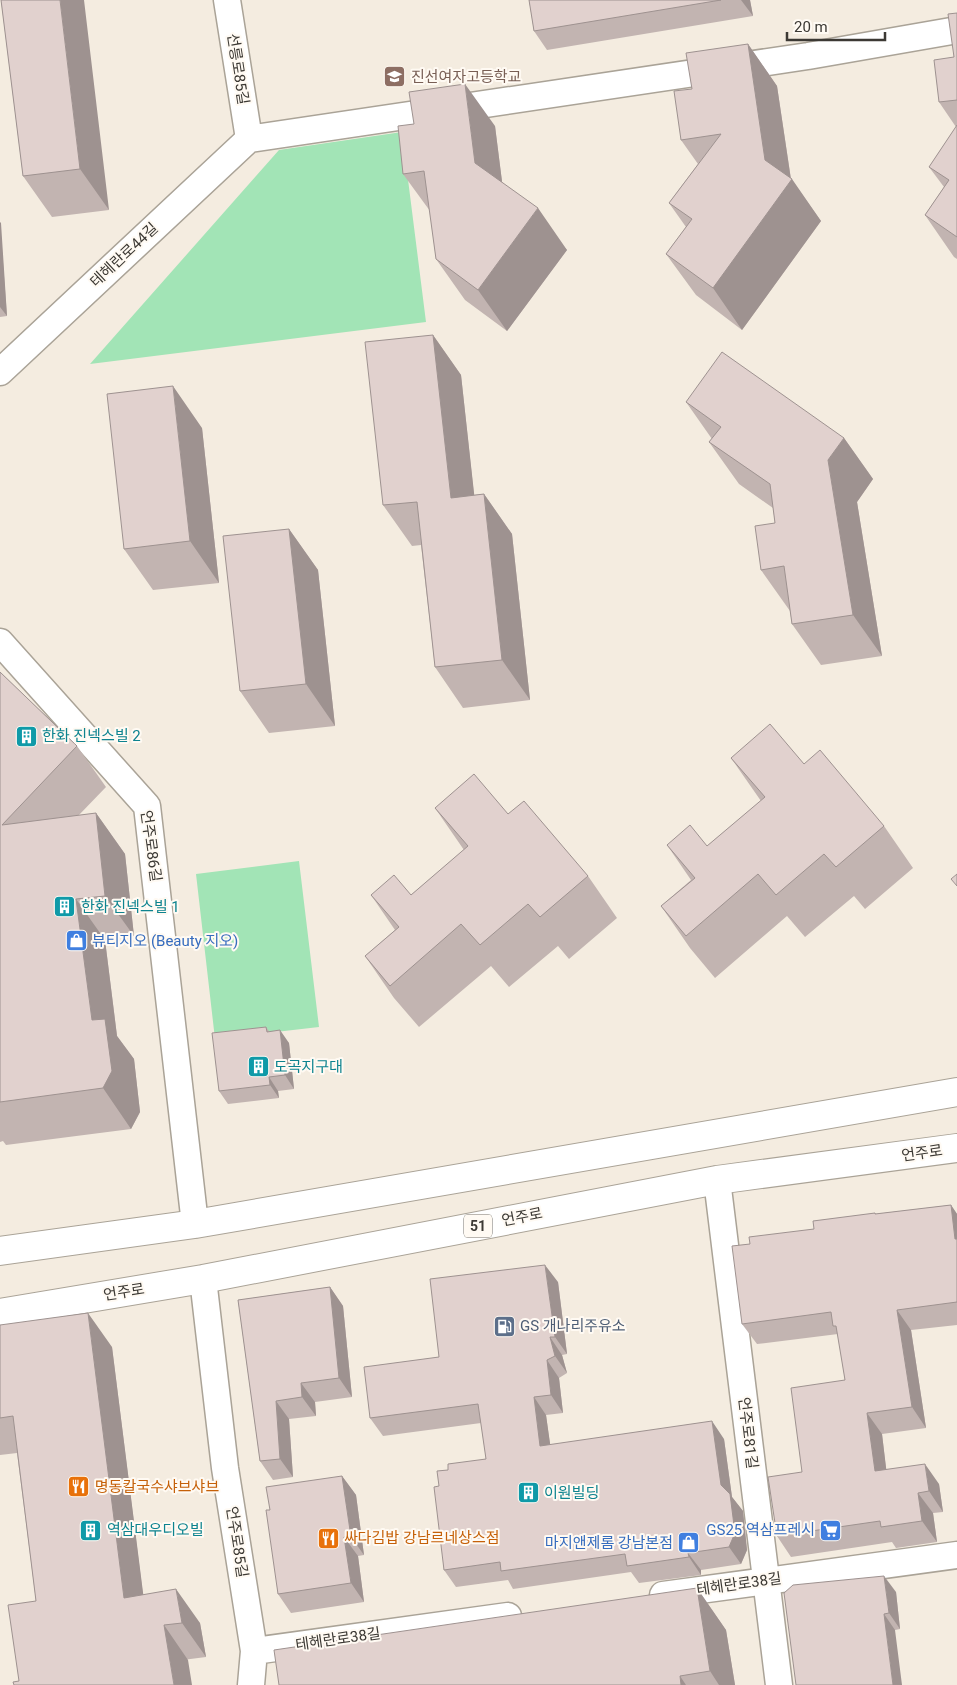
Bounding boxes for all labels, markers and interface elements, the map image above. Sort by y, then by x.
scale bar [787,10,884,42]
text: 20 m [794,18,828,36]
street label: 선릉로85길 [223,32,253,106]
school or university icon: 진선여자고등학교 [383,65,407,89]
place label: 진선여자고등학교 [411,68,521,86]
street label: 테헤란로44길 [86,219,162,291]
building icon: 한화 진넥스빌 2 [14,724,38,748]
place label: 한화 진넥스빌 2 [42,727,141,745]
street label: 언주로86길 [137,809,165,883]
building icon: 한화 진넥스빌 1 [53,895,77,919]
place label: 한화 진넥스빌 1 [81,898,180,916]
shop icon: 뷰티지오 (Beauty 지오) [64,929,88,953]
place label: 뷰티지오 (Beauty 지오) [92,932,238,950]
building icon: 도곡지구대 [246,1055,270,1079]
place label: 도곡지구대 [274,1058,343,1076]
street label: 언주로 [900,1141,944,1165]
street label: 언주로 [500,1204,544,1230]
road number: 51 [464,1214,492,1238]
street label: 언주로 [102,1280,146,1304]
fuel station icon: GS 개나리주유소 [492,1314,516,1338]
place label: GS 개나리주유소 [520,1317,626,1335]
street label: 언주로81길 [735,1396,761,1470]
restaurant icon: 명동칼국수샤브샤브 [67,1475,91,1499]
place label: 명동칼국수샤브샤브 [95,1478,219,1496]
building icon: 이원빌딩 [516,1481,540,1505]
place label: 이원빌딩 [544,1484,599,1502]
street label: 언주로85길 [222,1505,252,1579]
building icon: 역삼대우디오빌 [79,1518,103,1542]
supermarket icon: GS25 역삼프레시 [819,1518,843,1542]
place label: 역삼대우디오빌 [107,1521,204,1539]
place label: GS25 역삼프레시 [706,1521,815,1539]
restaurant icon: 싸다김밥 강남르네상스점 [316,1526,340,1550]
place label: 싸다김밥 강남르네상스점 [344,1529,500,1547]
shop icon: 마지앤제롬 강남본점 [677,1531,701,1555]
place label: 마지앤제롬 강남본점 [545,1534,673,1552]
street label: 테헤란로38길 [695,1569,783,1599]
street label: 테헤란로38길 [294,1624,382,1654]

